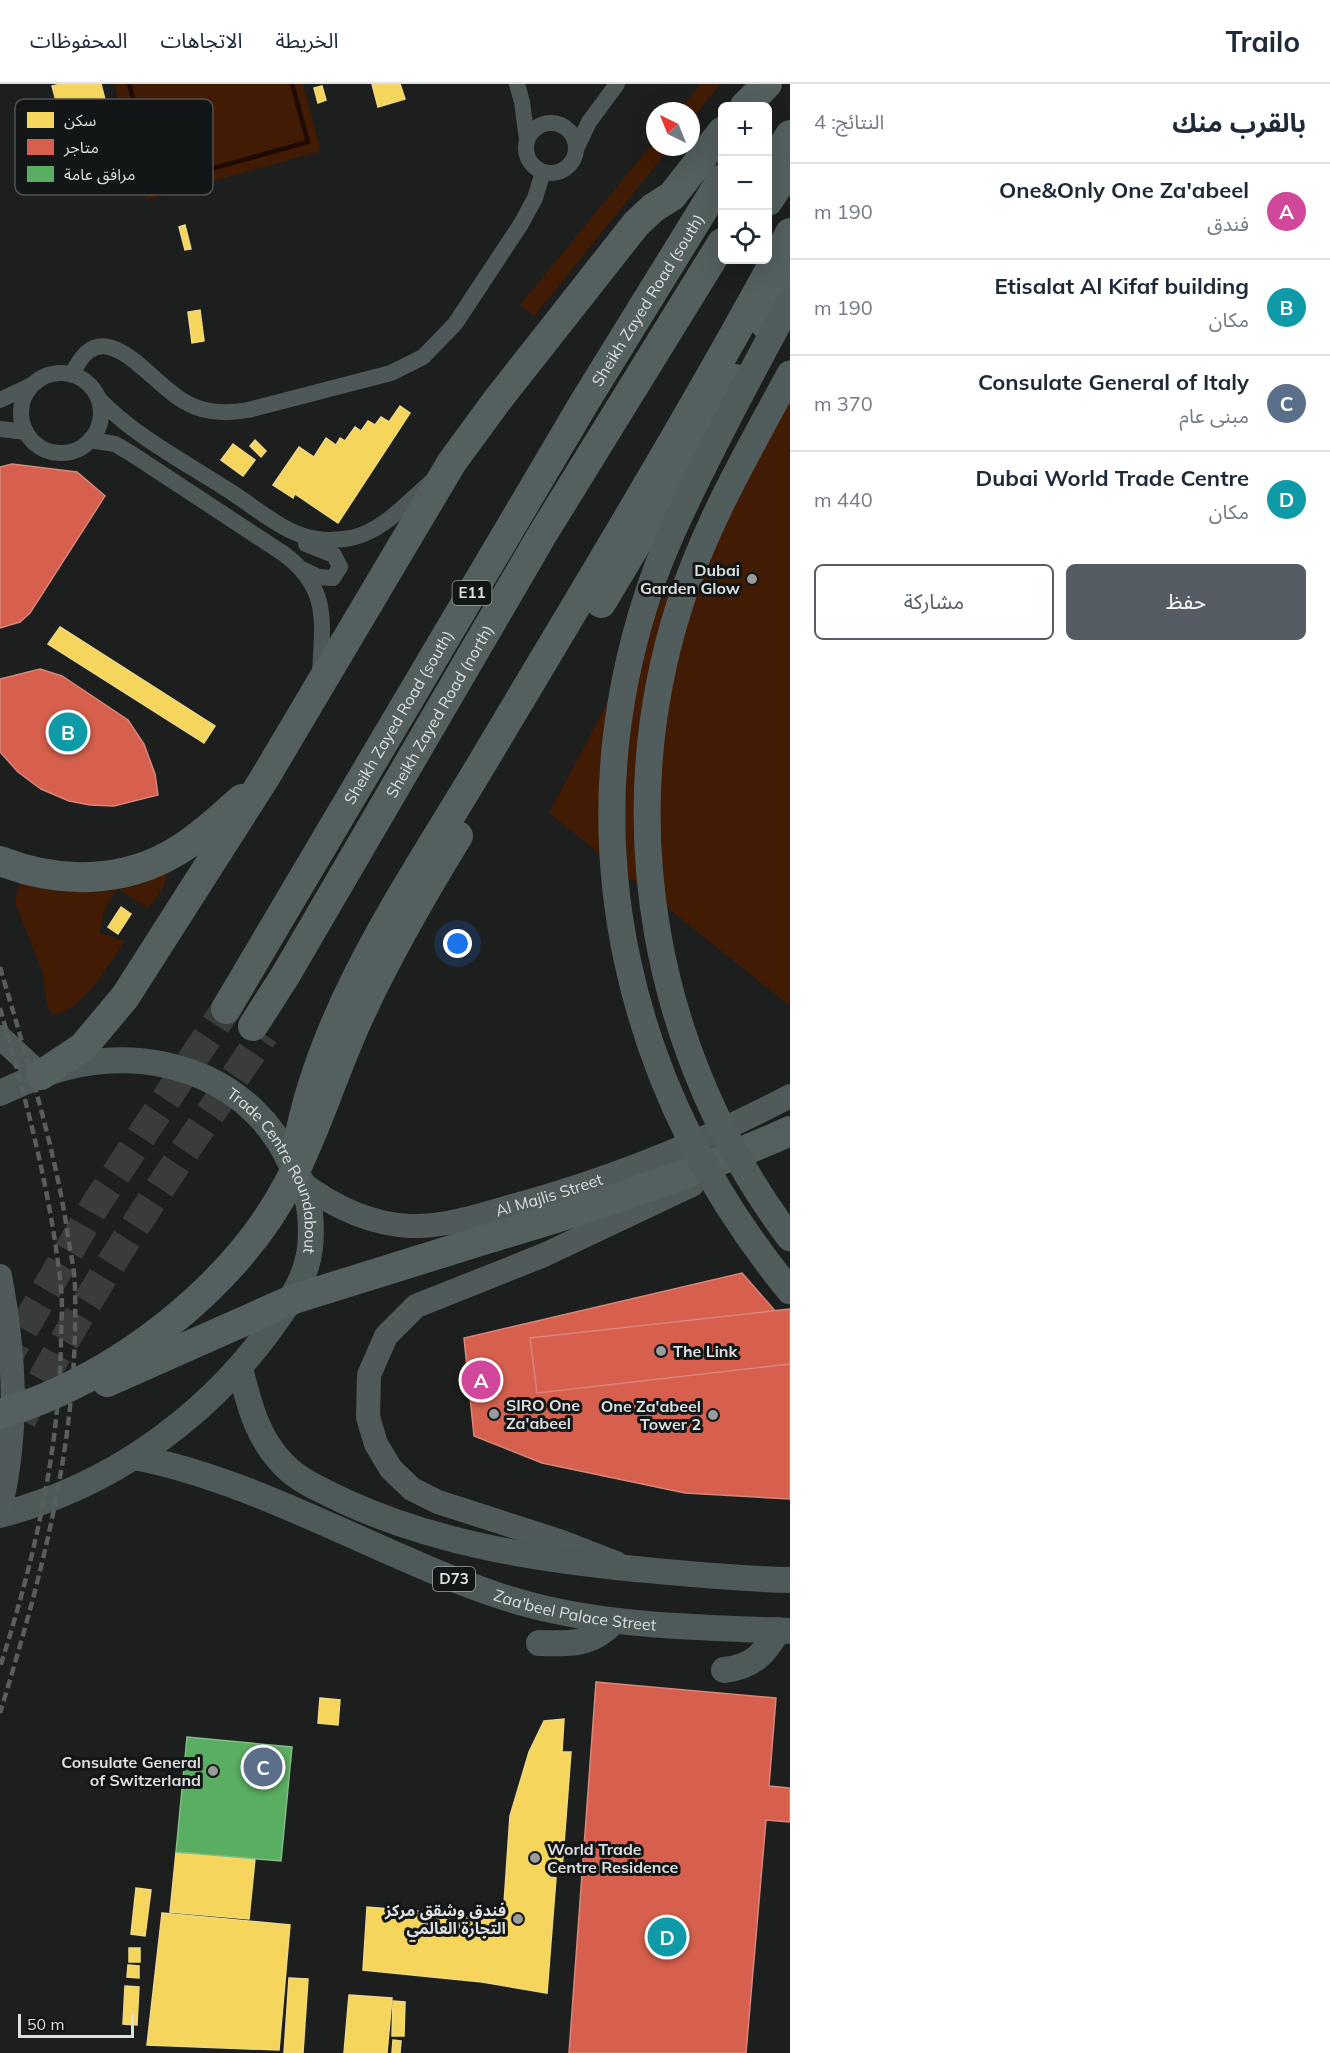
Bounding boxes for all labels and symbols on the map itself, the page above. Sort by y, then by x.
legend [15,99,213,195]
north arrow [646,102,700,156]
text: سكن [64,110,96,130]
text: متاجر [63,137,99,157]
text: مرافق عامة [64,164,135,185]
street label: Sheikh Zayed Road (south) [587,210,708,390]
place label: Dubai Garden Glow [640,560,740,598]
marker: Dubai Garden Glow [745,572,759,586]
road number: E11 [452,581,492,605]
street label: Sheikh Zayed Road (north) [381,621,498,801]
street label: Sheikh Zayed Road (south) [339,627,458,808]
pin: B [48,710,88,754]
your location [443,929,472,958]
street label: Trade Centre Roundabout [224,1083,321,1256]
street label: Al Majlis Street [493,1169,606,1220]
place label: The Link [673,1341,738,1361]
marker: The Link [654,1344,668,1358]
pin: A [462,1358,500,1402]
place label: SIRO One Za'abeel [506,1395,580,1433]
place label: One Za'abeel Tower 2 [601,1396,701,1434]
marker: SIRO One Za'abeel [487,1407,501,1421]
marker: One Za'abeel Tower 2 [706,1408,720,1422]
road number: D73 [433,1567,475,1591]
street label: Zaa'beel Palace Street [491,1585,658,1635]
pin: C [244,1744,282,1790]
place label: Consulate General of Switzerland [61,1752,201,1790]
marker: Consulate General of Switzerland [206,1764,220,1778]
place label: World Trade Centre Residence [547,1839,678,1877]
marker: World Trade Centre Residence [528,1851,542,1865]
place label: فندق وشقق مركز التجارة العالمي [384,1900,506,1942]
marker: فندق وشقق مركز التجارة العالمي [511,1912,525,1926]
pin: D [648,1914,686,1960]
scale bar [18,2011,134,2038]

